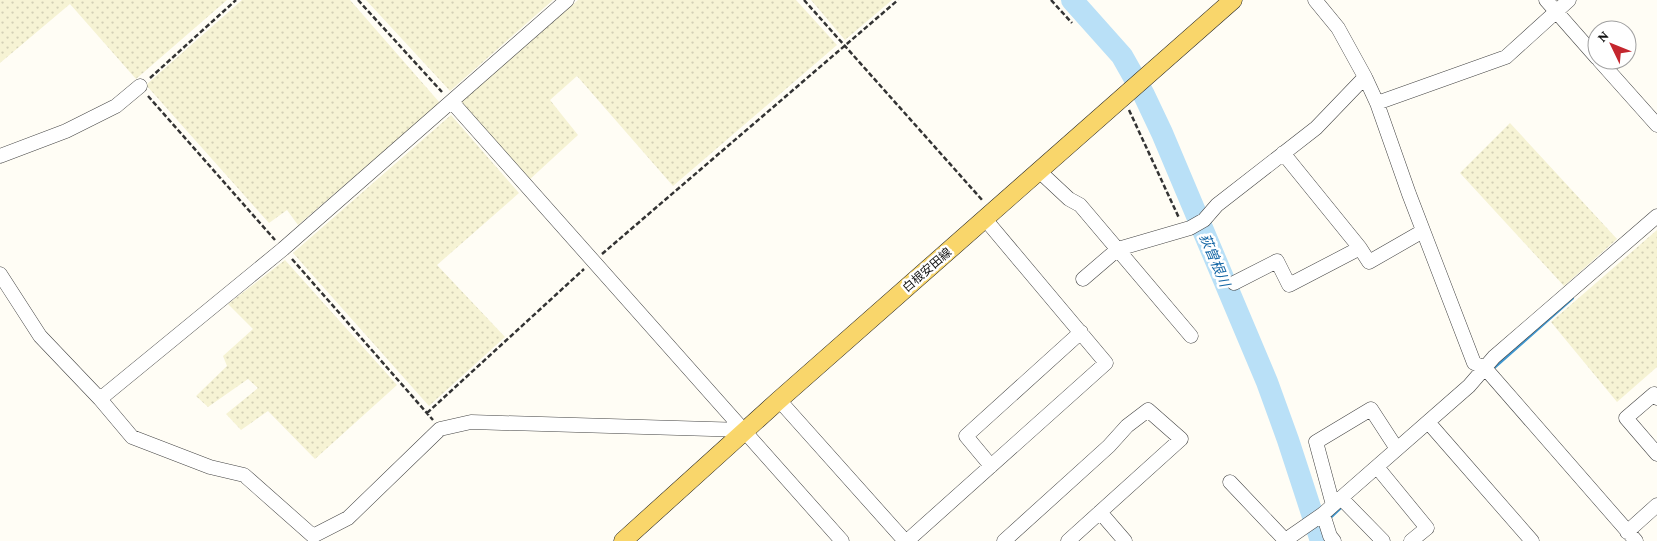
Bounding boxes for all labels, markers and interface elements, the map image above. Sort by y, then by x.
north arrow [1587,20,1637,70]
text: N [1593,27,1612,45]
water label: 荻曽根川 [1197,231,1234,291]
street label: 白根安田線 [900,245,954,295]

